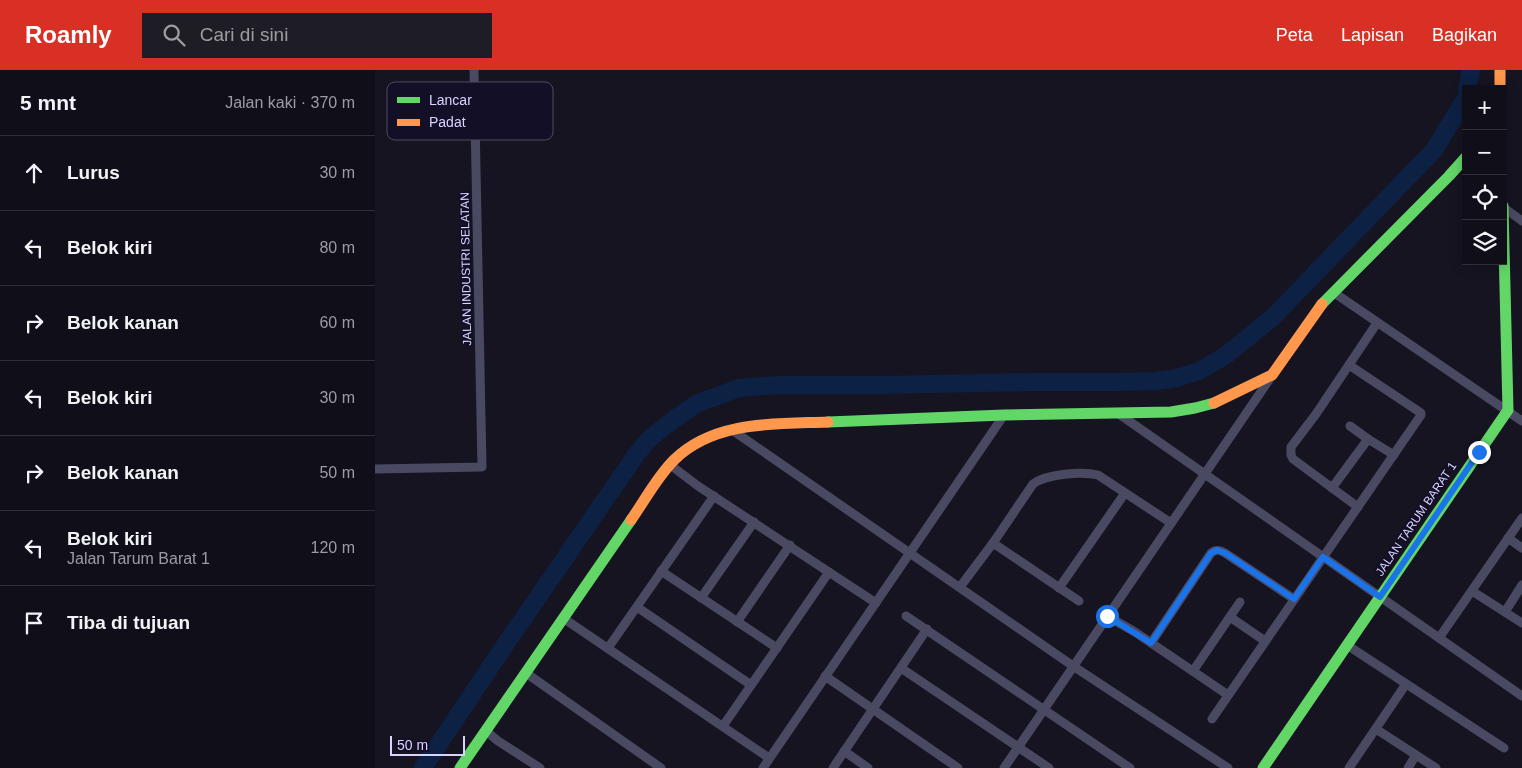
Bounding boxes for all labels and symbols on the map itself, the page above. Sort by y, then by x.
legend [387,82,553,140]
text: Lancar [429,92,472,108]
text: Padat [429,114,466,130]
street label: JALAN INDUSTRI SELATAN [458,192,474,346]
route end [1468,441,1491,464]
street label: JALAN TARUM BARAT 1 [1373,459,1460,579]
route start [1096,605,1119,628]
scale bar [390,733,465,756]

